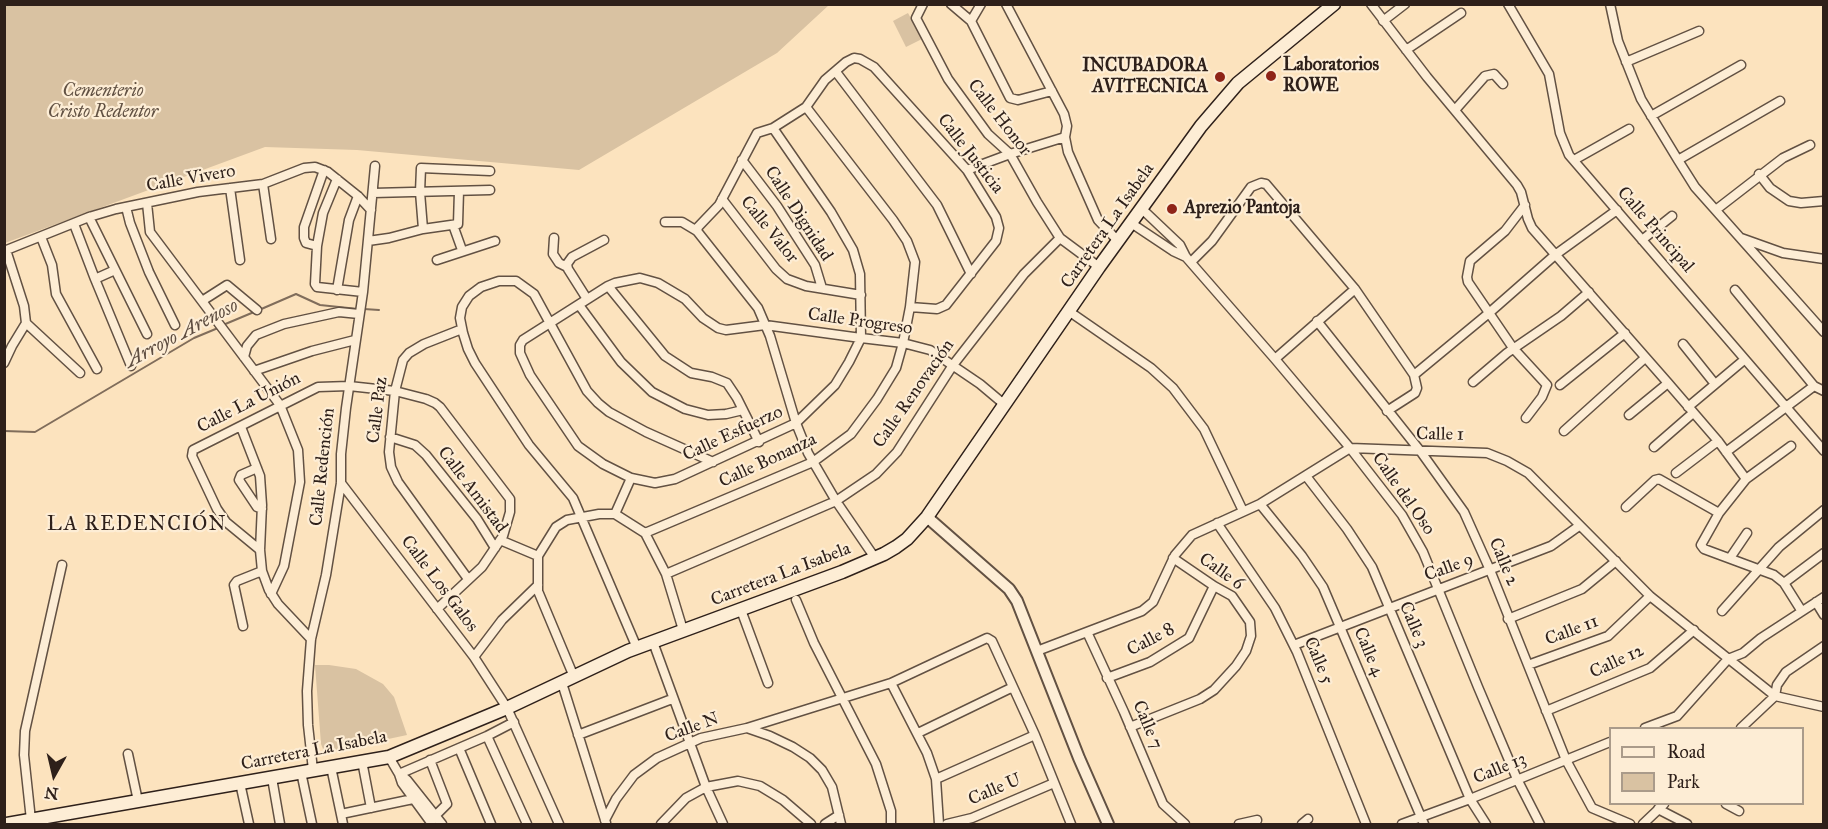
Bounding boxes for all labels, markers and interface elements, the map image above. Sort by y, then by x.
place label: Laboratorios ROWE [1283,55,1379,98]
place label: INCUBADORA AVITECNICA [1082,56,1208,98]
marker: Laboratorios ROWE [1264,69,1278,83]
marker: INCUBADORA AVITECNICA [1213,70,1227,84]
street label: Calle Honor [962,75,1036,161]
park label: Cementerio Cristo Redentor [48,81,158,124]
street label: Calle Justicia [932,110,1008,198]
street label: Carretera La Isabela [1057,159,1159,293]
street label: Calle Vivero [145,161,237,197]
street label: Calle Dignidad [759,163,837,265]
street label: Calle Principal [1612,183,1698,277]
street label: Calle Valor [735,192,803,268]
place label: Aprezio Pantoja [1184,198,1300,220]
marker: Aprezio Pantoja [1165,202,1179,216]
water label: Arroyo Arenoso [121,294,243,374]
street label: Calle Progreso [806,304,914,340]
street label: Calle Renovación [869,336,959,452]
street label: Calle La Unión [194,368,304,438]
street label: Calle Paz [363,376,393,444]
street label: Calle Esfuerzo [680,401,786,467]
street label: Calle Redención [306,407,340,527]
street label: Calle 1 [1416,424,1464,446]
street label: Calle Bonanza [716,429,820,493]
street label: Calle Amistad [432,442,512,538]
street label: Calle del Oso [1367,449,1439,539]
district label: LA REDENCIÓN [47,513,227,537]
street label: Calle Los Galos [396,531,482,637]
street label: Calle 2 [1483,535,1523,589]
street label: Carretera La Isabela [708,538,854,612]
street label: Calle 6 [1194,549,1248,595]
street label: Calle 9 [1422,549,1476,587]
street label: Calle 3 [1394,599,1432,651]
street label: Calle 11 [1542,611,1602,651]
street label: Calle 8 [1124,619,1178,661]
street label: Calle 4 [1348,624,1388,680]
street label: Calle 5 [1298,634,1338,688]
street label: Calle 12 [1587,640,1647,684]
street label: Calle 7 [1127,698,1167,752]
street label: Calle N [662,708,722,748]
street label: Carretera La Isabela [239,726,389,776]
legend [1609,727,1804,805]
text: Road [1667,741,1705,763]
north arrow [24,745,84,805]
street label: Calle 13 [1470,749,1530,789]
street label: Calle U [965,769,1025,811]
text: Park [1667,771,1700,793]
text: N [43,783,59,804]

